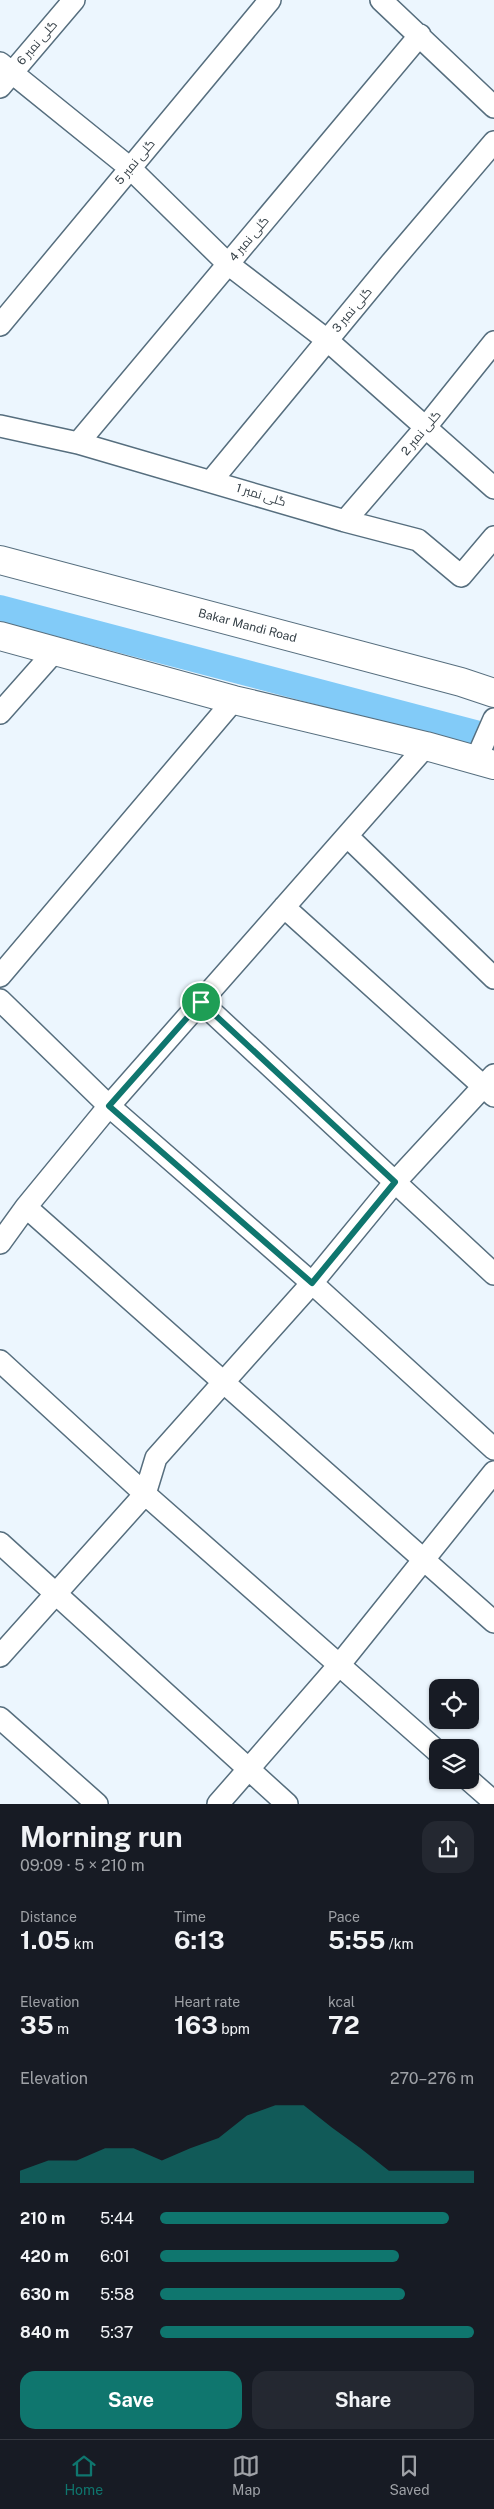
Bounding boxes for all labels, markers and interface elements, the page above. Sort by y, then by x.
street label: گلی نمبر 6 [14,18,60,68]
street label: گلی نمبر 5 [112,137,158,187]
street label: گلی نمبر 4 [226,214,272,264]
street label: گلی نمبر 3 [329,285,375,335]
street label: گلی نمبر 2 [398,408,444,458]
street label: گلی نمبر 1 [234,481,288,509]
street label: Bakar Mandi Road [197,606,298,645]
pin [180,981,222,1023]
icon: arrive [187,988,215,1016]
map controls [429,1679,479,1789]
button: locate [429,1679,479,1729]
button: layers [429,1739,479,1789]
text: Morning run [20,1820,183,1853]
button: share [422,1821,474,1873]
text: 09:09 · 5 × 210 m [20,1856,145,1875]
text: Distance [20,1909,77,1925]
text: Time [174,1909,206,1925]
text: Pace [328,1909,360,1925]
text: 1.05 [20,1925,70,1955]
text: 6:13 [174,1925,225,1955]
text: 5:55 [328,1925,385,1955]
text: km [70,1936,94,1952]
text: /km [385,1936,414,1952]
text: Elevation [20,1994,79,2010]
text: Heart rate [174,1994,240,2010]
text: kcal [328,1994,355,2010]
text: 35 [20,2010,54,2040]
text: 163 [174,2010,218,2040]
text: 72 [328,2010,360,2040]
text: m [54,2021,69,2037]
text: bpm [218,2021,250,2037]
text: Elevation [20,2069,88,2088]
text: 270–276 m [390,2069,474,2088]
text: 210 m [20,2209,65,2228]
text: 5:44 [100,2209,134,2228]
text: 420 m [20,2247,69,2266]
text: 6:01 [100,2247,130,2266]
text: 630 m [20,2285,69,2304]
text: 5:58 [100,2285,134,2304]
text: 840 m [20,2323,69,2342]
text: 5:37 [100,2323,133,2342]
button: Save [20,2371,242,2429]
button: Share [252,2371,474,2429]
tab: Home [64,2452,103,2498]
tab: Map [232,2452,260,2498]
tab: Saved [389,2452,430,2498]

